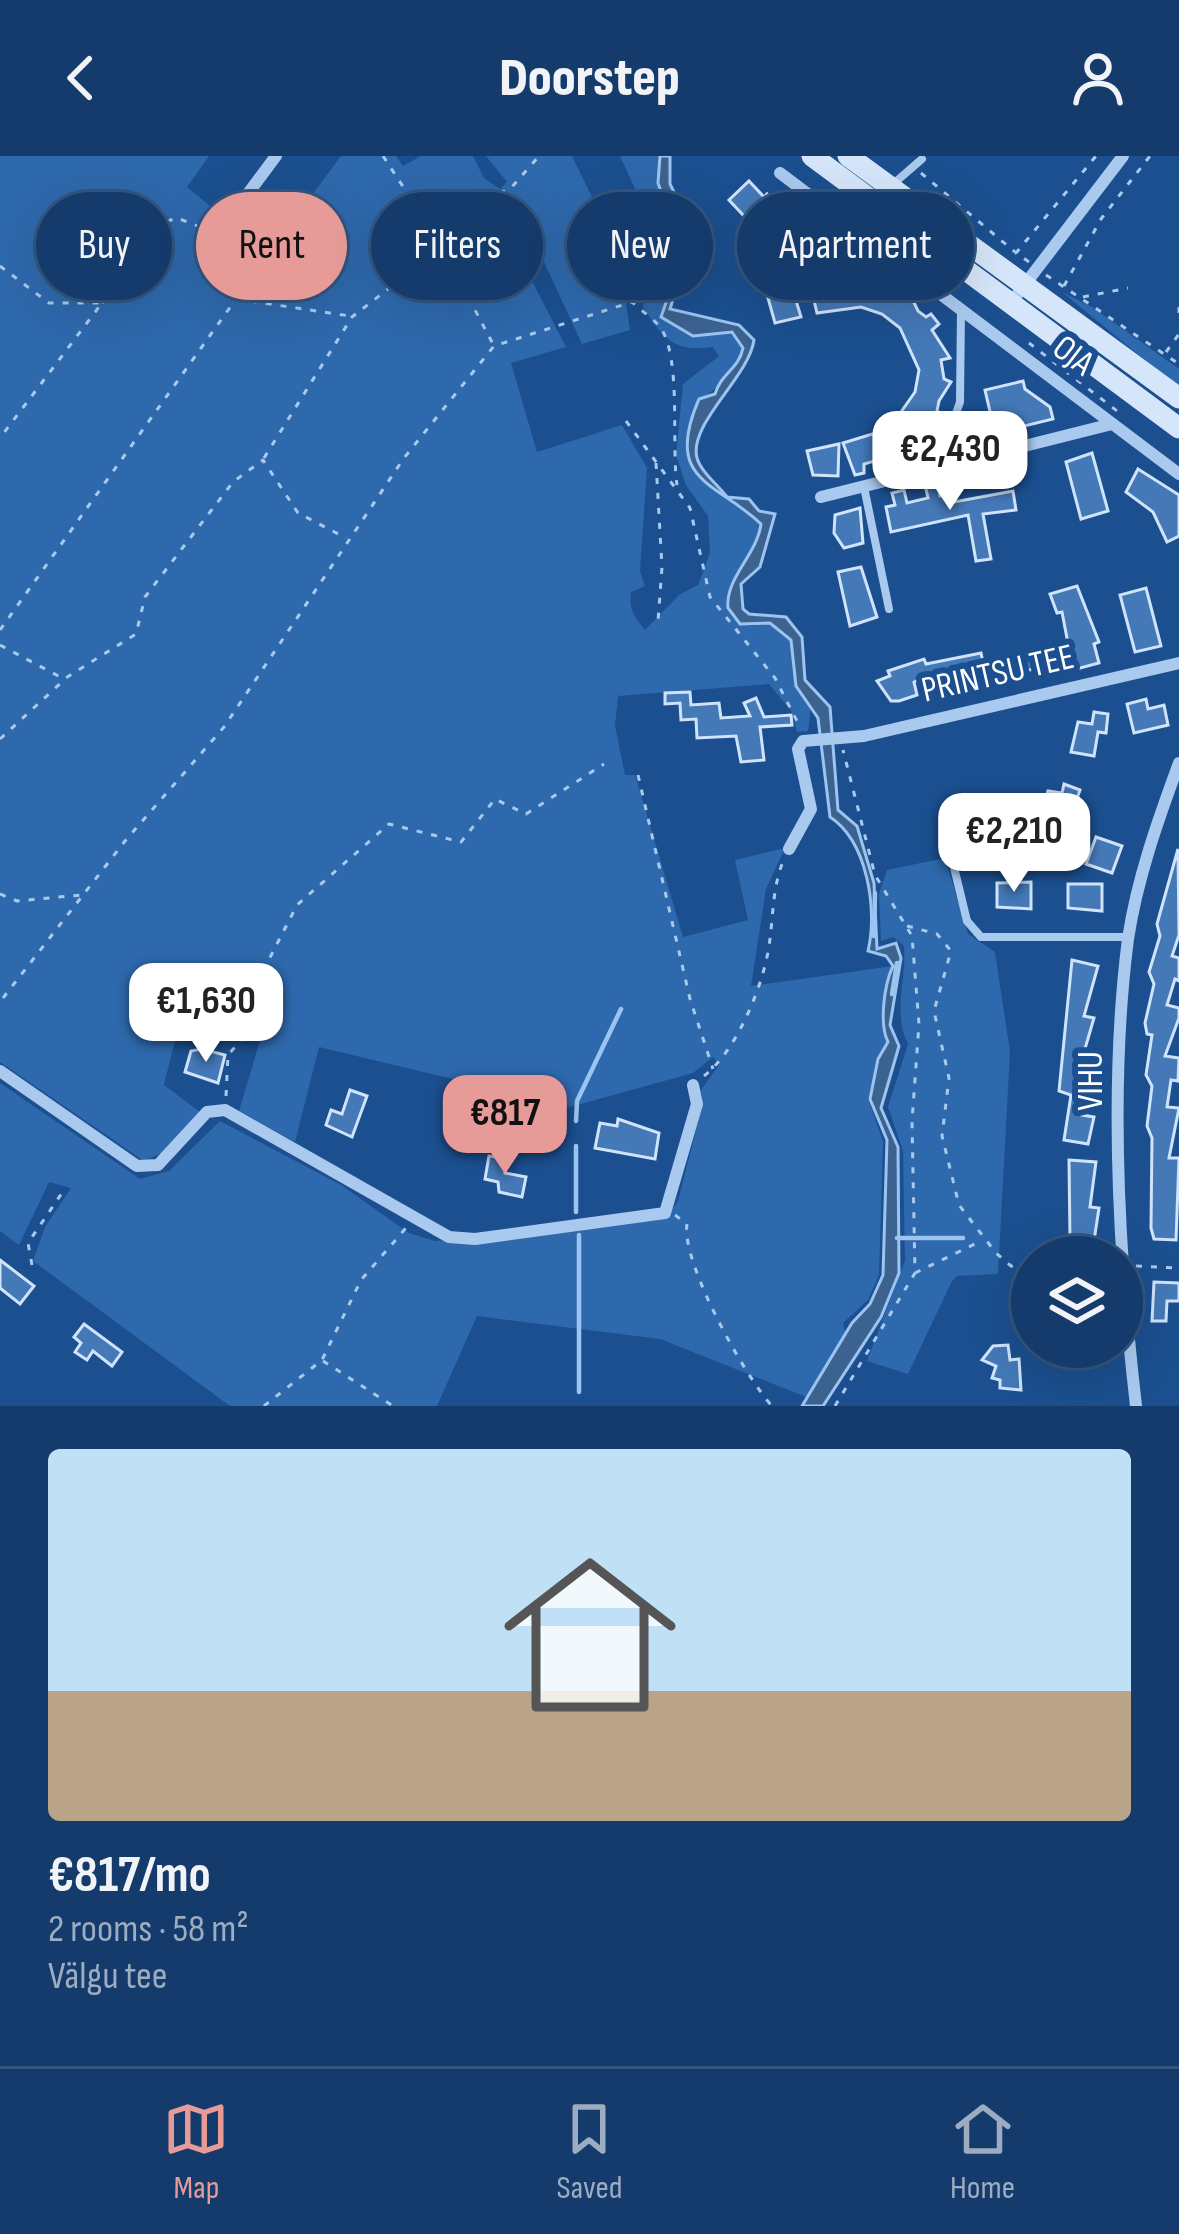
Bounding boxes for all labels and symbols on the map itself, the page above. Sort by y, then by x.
street label: OJA [1044,327,1103,386]
pin: €2,430 [852,411,1048,513]
street label: PRINTSU TEE [918,636,1078,712]
pin: €2,210 [916,793,1112,895]
pin: €1,630 [108,963,304,1065]
street label: VIHU [1070,1051,1113,1111]
pin: €817 [434,1075,576,1177]

